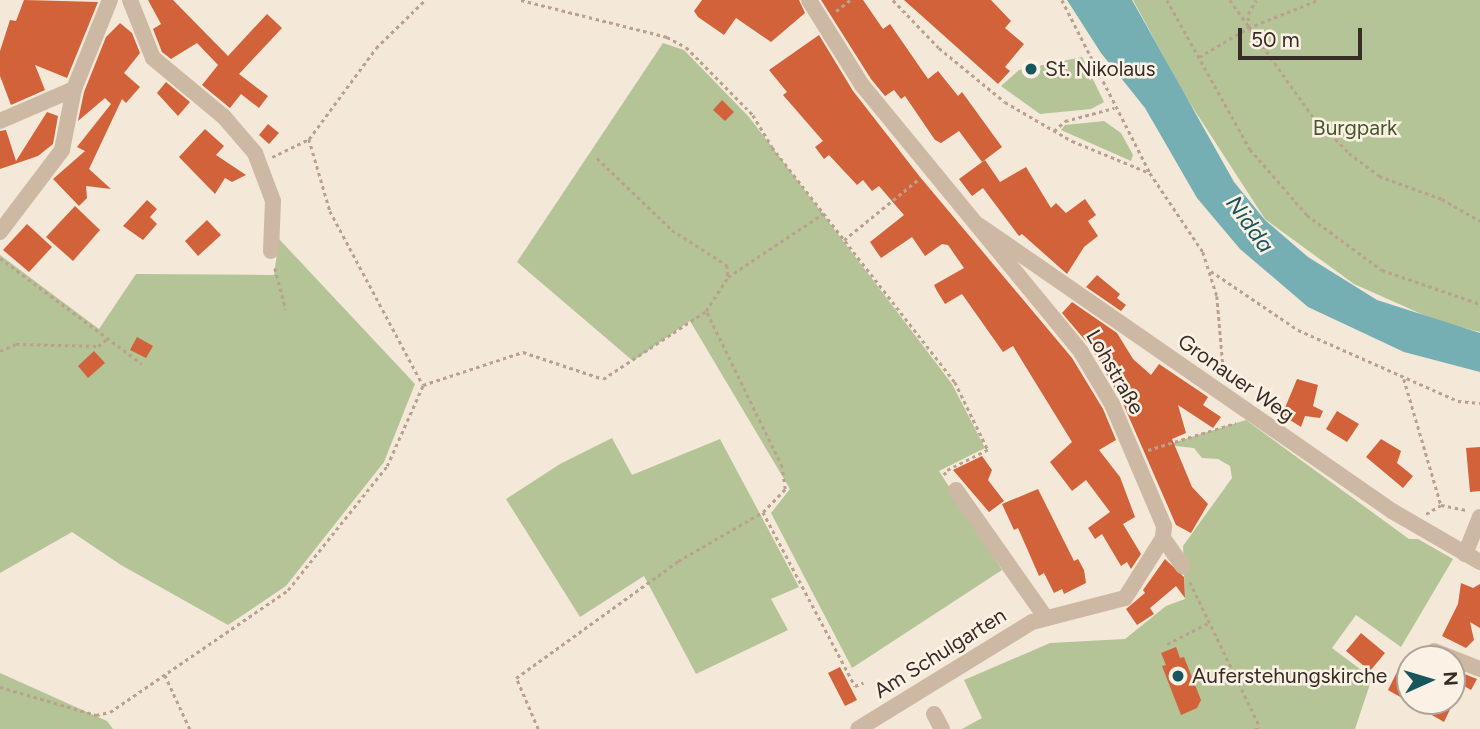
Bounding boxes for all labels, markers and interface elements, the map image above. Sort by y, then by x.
scale bar [1242,14,1366,58]
text: 50 m [1251,27,1300,52]
place label: St. Nikolaus [1045,56,1155,82]
marker: St. Nikolaus [1023,61,1039,77]
park label: Burgpark [1313,115,1397,141]
water label: Nidda [1220,190,1280,258]
street label: Lohstraße [1081,325,1149,419]
street label: Gronauer Weg [1173,329,1299,427]
street label: Am Schulgarten [869,602,1011,704]
north arrow [1396,645,1466,715]
place label: Auferstehungskirche [1192,663,1387,689]
marker: Auferstehungskirche [1170,668,1186,684]
text: N [1438,671,1462,687]

